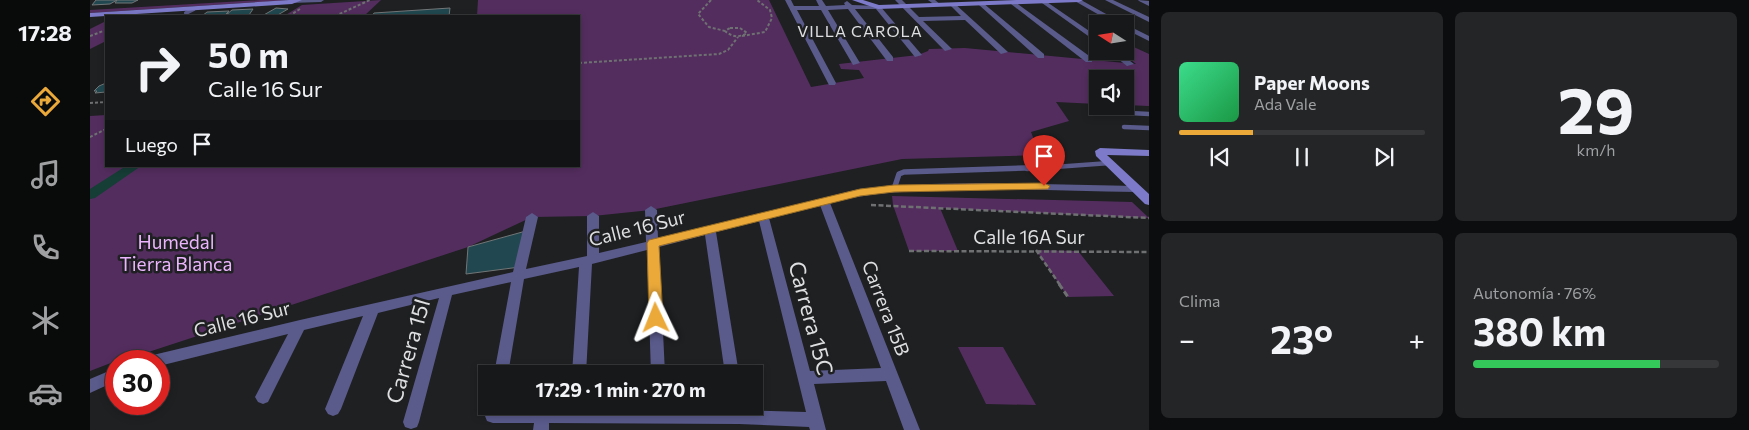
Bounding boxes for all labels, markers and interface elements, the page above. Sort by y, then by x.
north arrow [1089,15,1134,60]
map controls [1089,15,1134,115]
text: 17:28 [18,19,72,46]
district label: VILLA CAROLA [797,21,923,40]
text: 50 m [208,32,289,75]
icon: right [125,35,190,100]
text: 29 [1558,68,1634,147]
button: sound [1089,70,1134,115]
text: Paper Moons [1254,71,1370,94]
text: Calle 16 Sur [208,75,323,102]
icon: directions [28,84,63,119]
text: Ada Vale [1254,94,1316,113]
icon: arrive [188,130,216,158]
text: Luego [125,133,178,156]
pin [1023,135,1065,186]
text: km/h [1577,140,1615,159]
icon: arrive [1030,142,1058,170]
icon: previous [1206,143,1234,171]
icon: pause [1288,143,1316,171]
icon: next [1370,143,1398,171]
icon: music [28,157,63,192]
street label: Calle 16 Sur [586,204,688,251]
street label: Calle 16A Sur [973,225,1085,248]
icon: phone [28,230,63,265]
park label: Humedal Tierra Blanca [120,230,232,275]
street label: Carrera 15B [858,257,915,359]
street label: Carrera 15C [783,258,840,378]
text: Autonomía · 76% [1473,283,1596,302]
position arrow [629,291,681,343]
text: Clima [1179,291,1220,310]
street label: Calle 16 Sur [191,295,293,342]
street label: Carrera 15I [380,295,435,406]
icon: climate [28,303,63,338]
text: 380 km [1473,307,1606,354]
text: 23° [1270,315,1333,362]
text: − [1179,322,1195,356]
text: + [1409,322,1425,356]
speed limit sign: 30 [105,350,170,415]
icon: car [28,376,63,411]
text: 17:29 · 1 min · 270 m [536,378,705,401]

